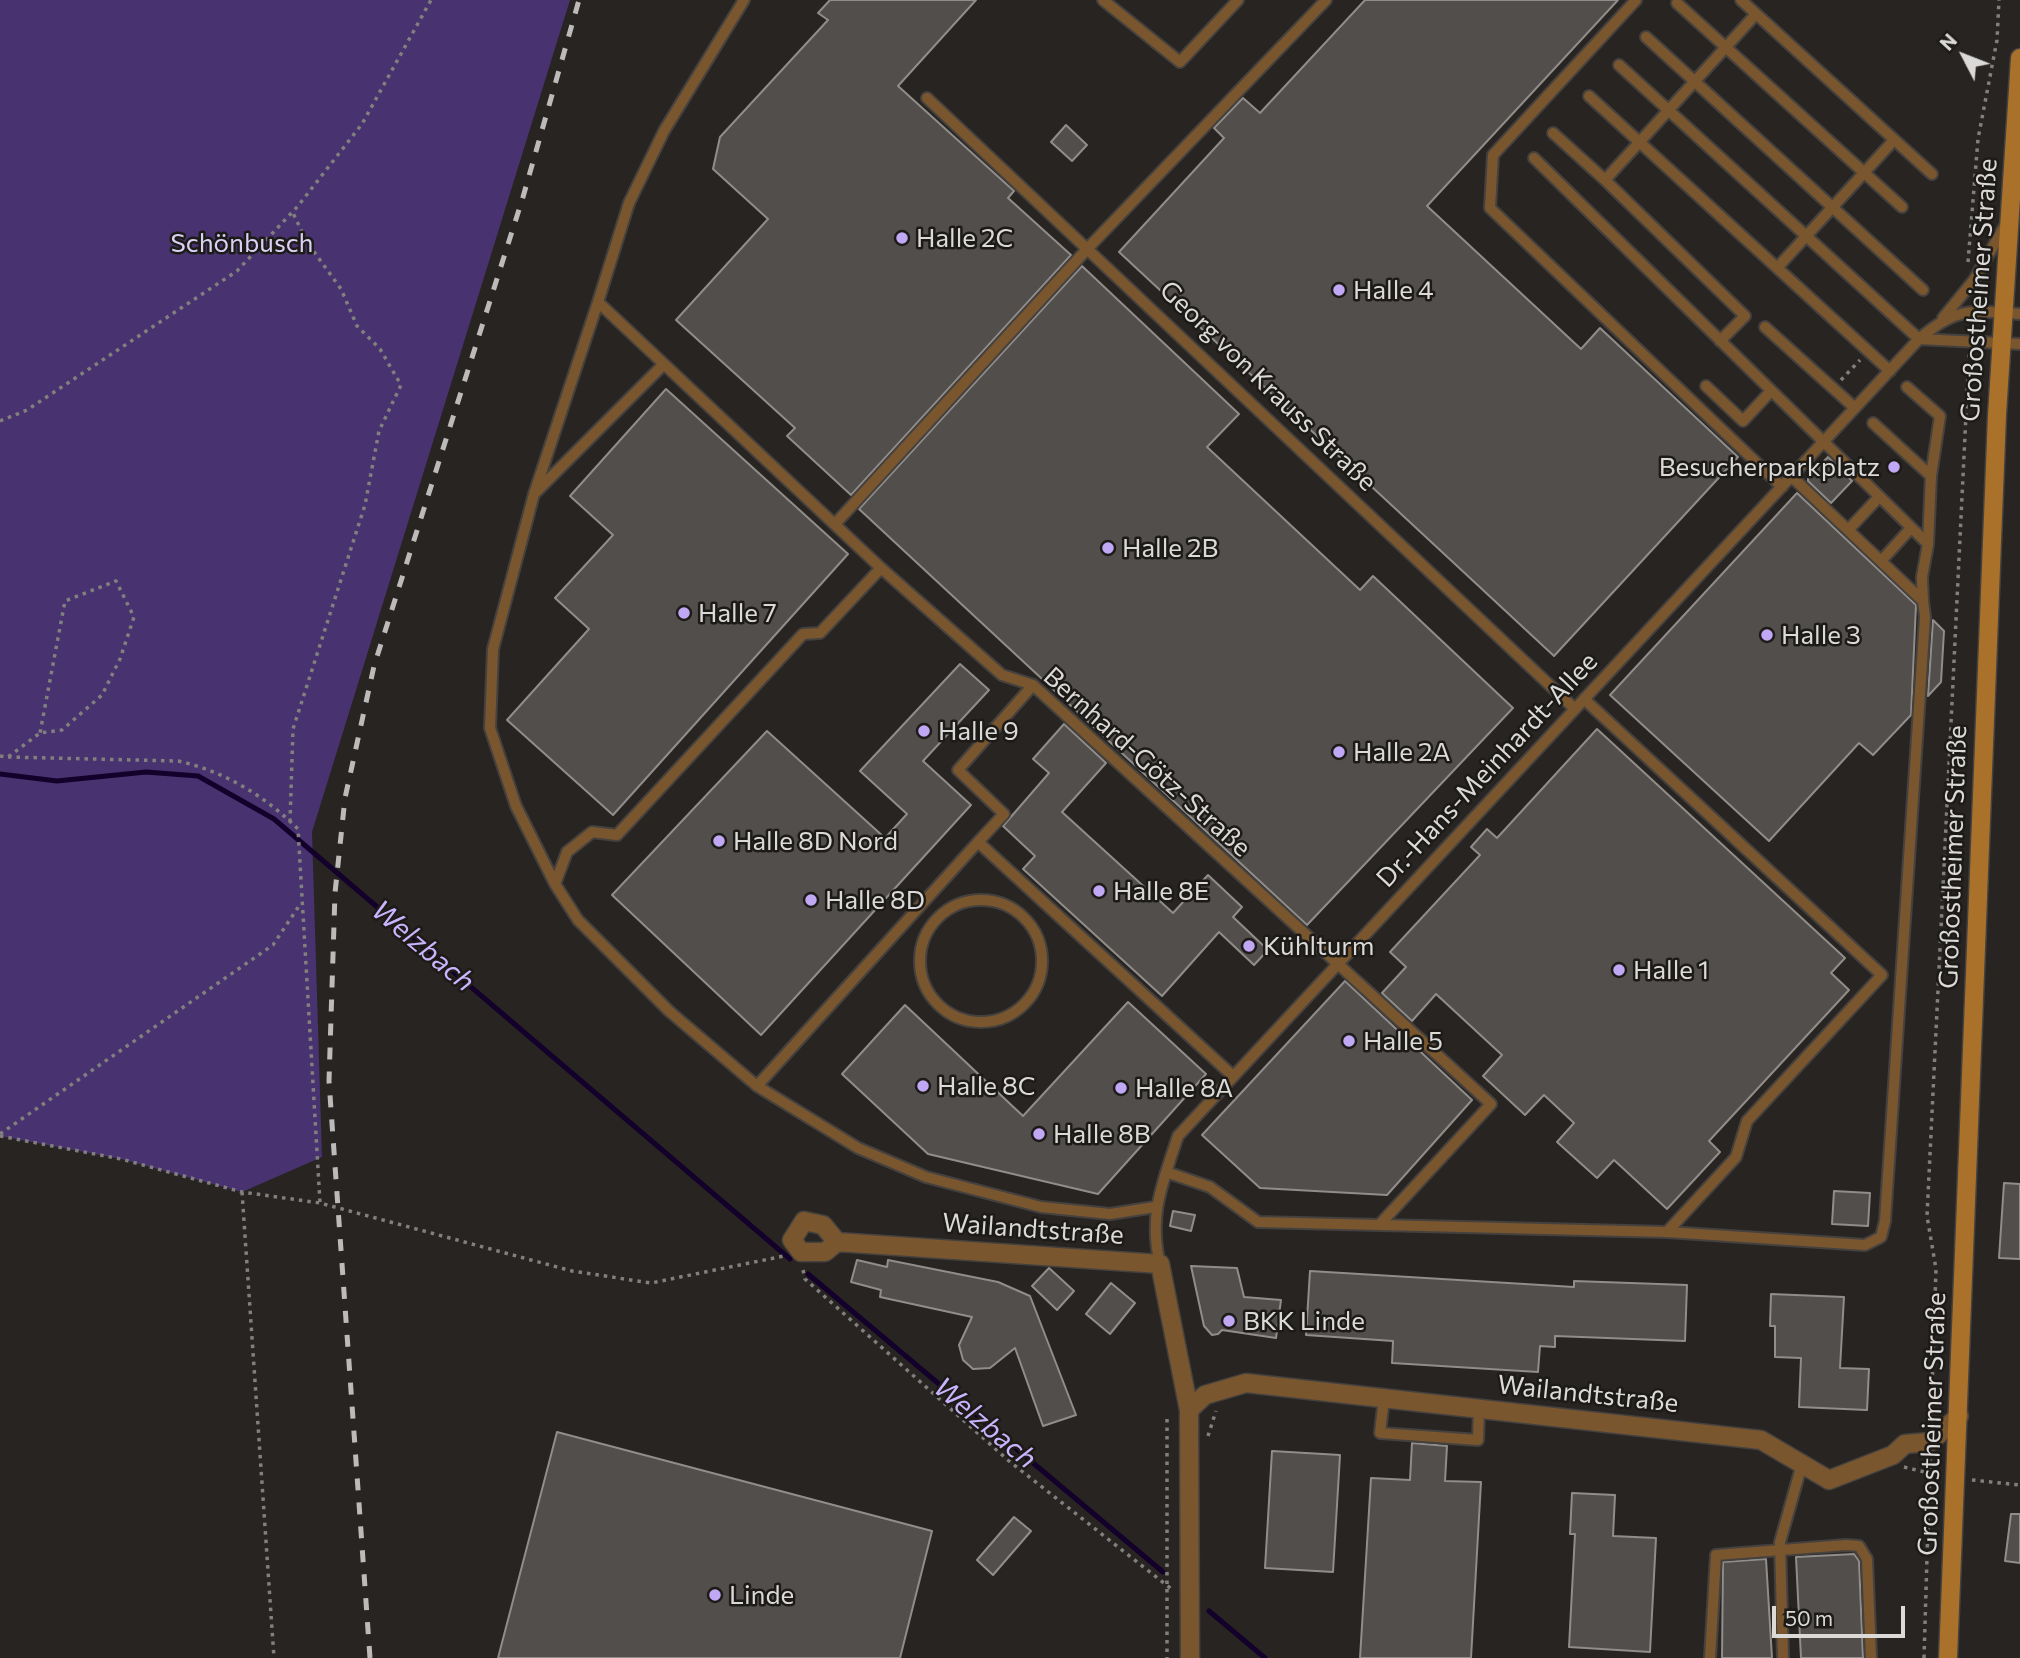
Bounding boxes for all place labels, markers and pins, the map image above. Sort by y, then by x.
place label: Halle 2C [916,222,1013,254]
marker: Halle 2C [894,230,910,246]
place label: Halle 4 [1353,274,1434,306]
marker: Halle 4 [1331,282,1347,298]
place label: Besucherparkplatz [1659,451,1880,483]
marker: Besucherparkplatz [1886,459,1902,475]
place label: Halle 2B [1122,532,1218,564]
marker: Halle 2B [1100,540,1116,556]
place label: Halle 7 [698,597,777,629]
marker: Halle 7 [676,605,692,621]
place label: Halle 3 [1781,619,1861,651]
marker: Halle 3 [1759,627,1775,643]
place label: Halle 9 [938,715,1019,747]
marker: Halle 9 [916,723,932,739]
place label: Halle 2A [1353,736,1450,768]
marker: Halle 2A [1331,744,1347,760]
place label: Halle 8D Nord [733,825,898,857]
marker: Halle 8D Nord [711,833,727,849]
place label: Halle 8E [1113,875,1209,907]
marker: Halle 8E [1091,883,1107,899]
place label: Halle 8D [825,884,925,916]
marker: Halle 8D [803,892,819,908]
place label: Kühlturm [1263,930,1374,962]
marker: Kühlturm [1241,938,1257,954]
place label: Halle 1 [1633,954,1709,986]
marker: Halle 1 [1611,962,1627,978]
place label: Halle 5 [1363,1025,1443,1057]
marker: Halle 5 [1341,1033,1357,1049]
place label: Halle 8C [937,1070,1036,1102]
place label: Halle 8A [1135,1072,1233,1104]
marker: Halle 8C [915,1078,931,1094]
marker: Halle 8A [1113,1080,1129,1096]
place label: Halle 8B [1053,1118,1151,1150]
marker: Halle 8B [1031,1126,1047,1142]
place label: BKK Linde [1243,1305,1365,1337]
marker: BKK Linde [1221,1313,1237,1329]
place label: Linde [729,1579,794,1611]
marker: Linde [707,1587,723,1603]

